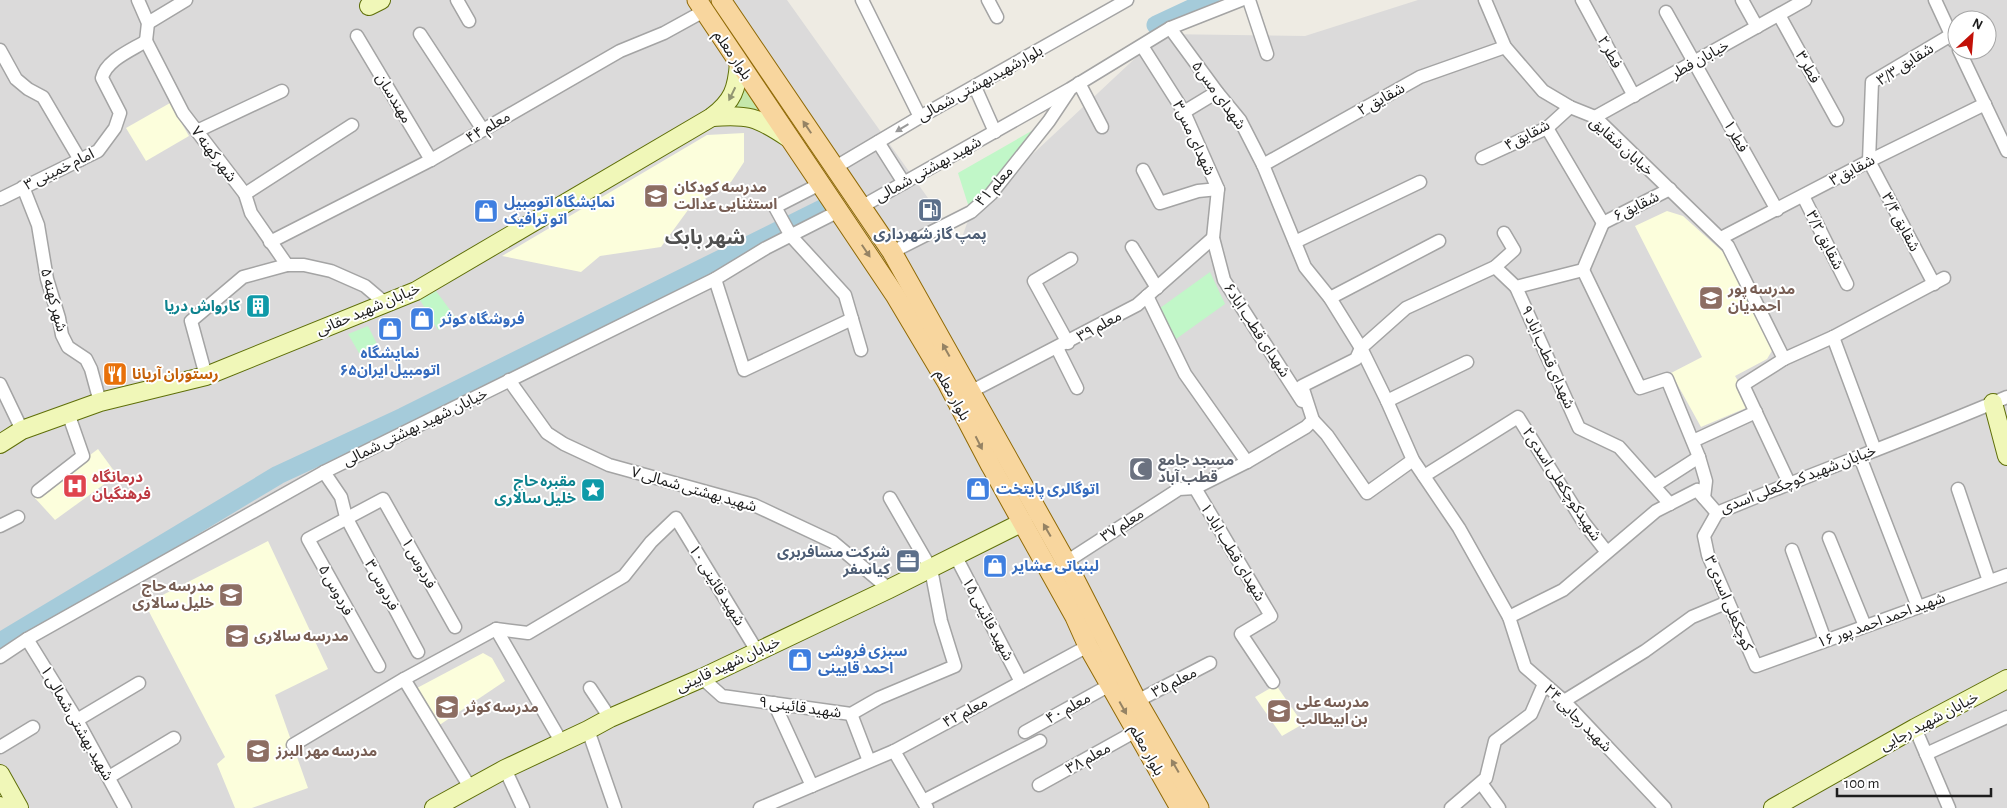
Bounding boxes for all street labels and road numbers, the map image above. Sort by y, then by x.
street label: بلوار معلم [708,28,754,84]
street label: فطر ۲ [1594,34,1625,72]
street label: خیابان فطر [1668,37,1732,83]
street label: شقایق ۳/۳ [1874,41,1938,90]
street label: بلوارشهیدبهشتی شمالی [915,43,1046,125]
street label: فطر ۳ [1792,49,1823,87]
street label: شهدای مس۵ [1188,58,1248,133]
street label: مهندسان [372,71,414,126]
street label: شقایق ۲ [1355,80,1408,120]
street label: شهدای مس۳ [1169,99,1217,178]
street label: معلم ۴۴ [464,109,514,149]
street label: خیابان شقایق [1586,114,1657,180]
street label: شقایق۴ [1502,117,1553,155]
street label: فطر ۱ [1720,118,1751,156]
street label: شهر کهنه ۷ [187,124,239,186]
street label: شهید بهشتی شمالی [873,134,984,206]
street label: امام خمینی ۳ [22,146,98,196]
street label: شقایق۳ [1827,152,1878,190]
street label: معلم ۴۱ [973,163,1018,211]
street label: شقایق۶ [1611,189,1663,226]
street label: شقایق ۳/۴ [1877,190,1922,255]
street label: شقایق ۳/۲ [1802,208,1846,273]
street label: شهر کهنه ۵ [37,267,69,334]
street label: خیابان شهید حقانی [314,281,423,339]
street label: شهدای قطب اباد۶ [1220,281,1293,381]
street label: شهدای قطب اباد ۹ [1517,303,1577,412]
street label: معلم ۳۹ [1074,308,1125,347]
street label: بلوار معلم [930,367,973,425]
street label: خیابان شهید بهشتی شمالی [341,386,490,470]
street label: شهیدکوچکعلی اسدی۲ [1518,425,1604,545]
street label: خیابان شهید کوچکعلی اسدی [1718,443,1879,518]
street label: شهید بهشتی شمالی ۷ [629,464,759,516]
street label: شهدای قطب اباد ۱ [1197,501,1268,604]
street label: معلم ۳۷ [1098,506,1148,547]
street label: فردوس ۱ [398,535,439,592]
street label: شهید قائینی ۱۰ [685,542,747,629]
street label: کوچکعلی اسدی ۳ [1700,554,1756,654]
street label: فردوس ۳ [361,557,401,614]
street label: فردوس ۵ [315,562,356,619]
street label: شهید قائینی ۱۵ [958,575,1016,664]
street label: شهید احمد احمد پور ۱۶ [1815,590,1948,653]
street label: خیابان شهید قایینی [674,634,783,696]
street label: شهید بهشتی شمالی ۱ [37,663,116,784]
street label: معلم ۳۵ [1149,665,1201,703]
street label: شهید رجایی ۲۴ [1540,682,1614,756]
street label: خیابان شهید رجایی [1878,689,1981,755]
street label: معلم ۴۰ [1043,690,1094,729]
street label: شهید قائینی ۹ [757,694,842,722]
street label: معلم ۴۲ [940,694,991,733]
street label: بلوار معلم [1124,722,1167,780]
street label: معلم ۳۸ [1063,740,1114,779]

